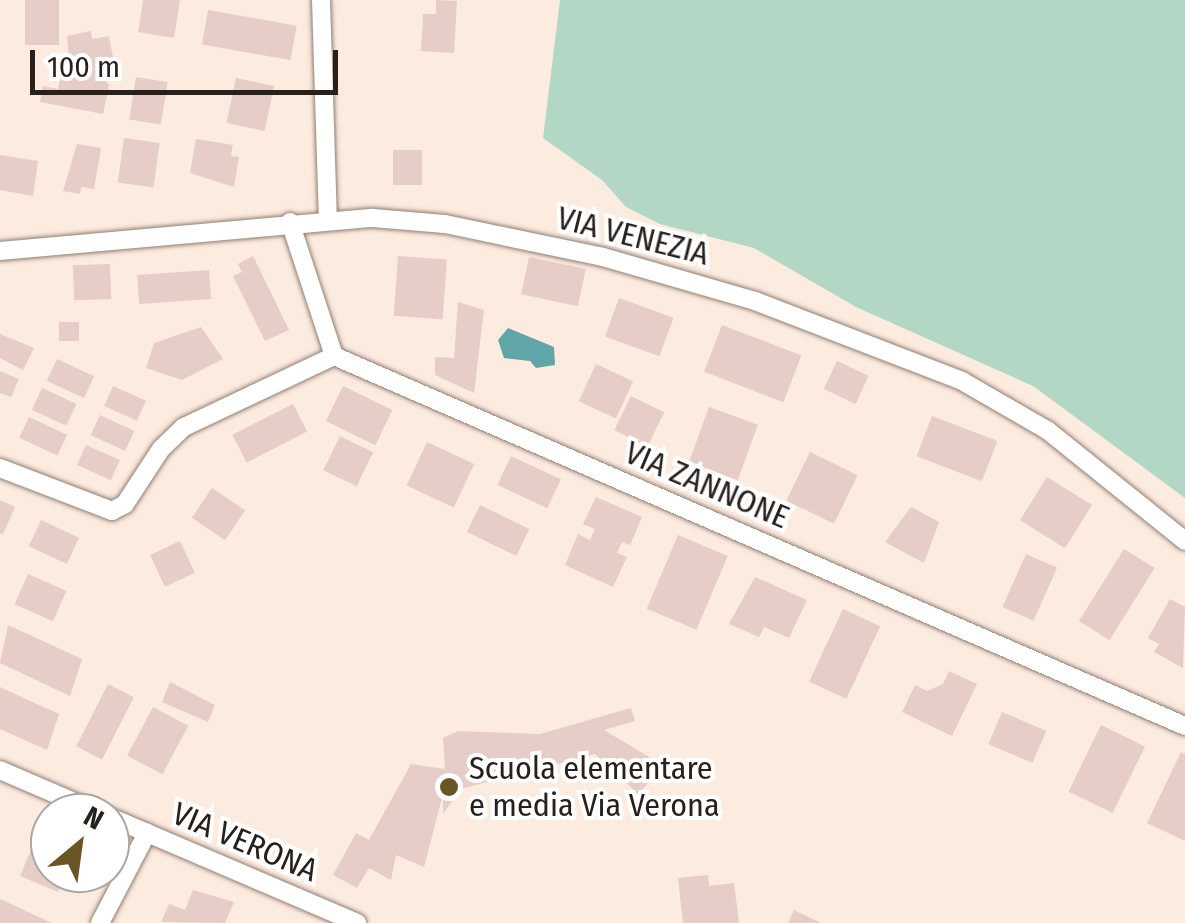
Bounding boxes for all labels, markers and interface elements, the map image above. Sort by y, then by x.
scale bar [35,30,342,92]
text: 100 m [47,49,120,85]
street label: VIA VENEZIA [553,199,713,273]
street label: VIA ZANNONE [619,433,795,537]
place label: Scuola elementare e media Via Verona [469,750,720,825]
marker: Scuola elementare e media Via Verona [438,776,460,798]
north arrow [30,793,130,893]
street label: VIA VERONA [167,794,323,890]
text: N [78,800,109,837]

